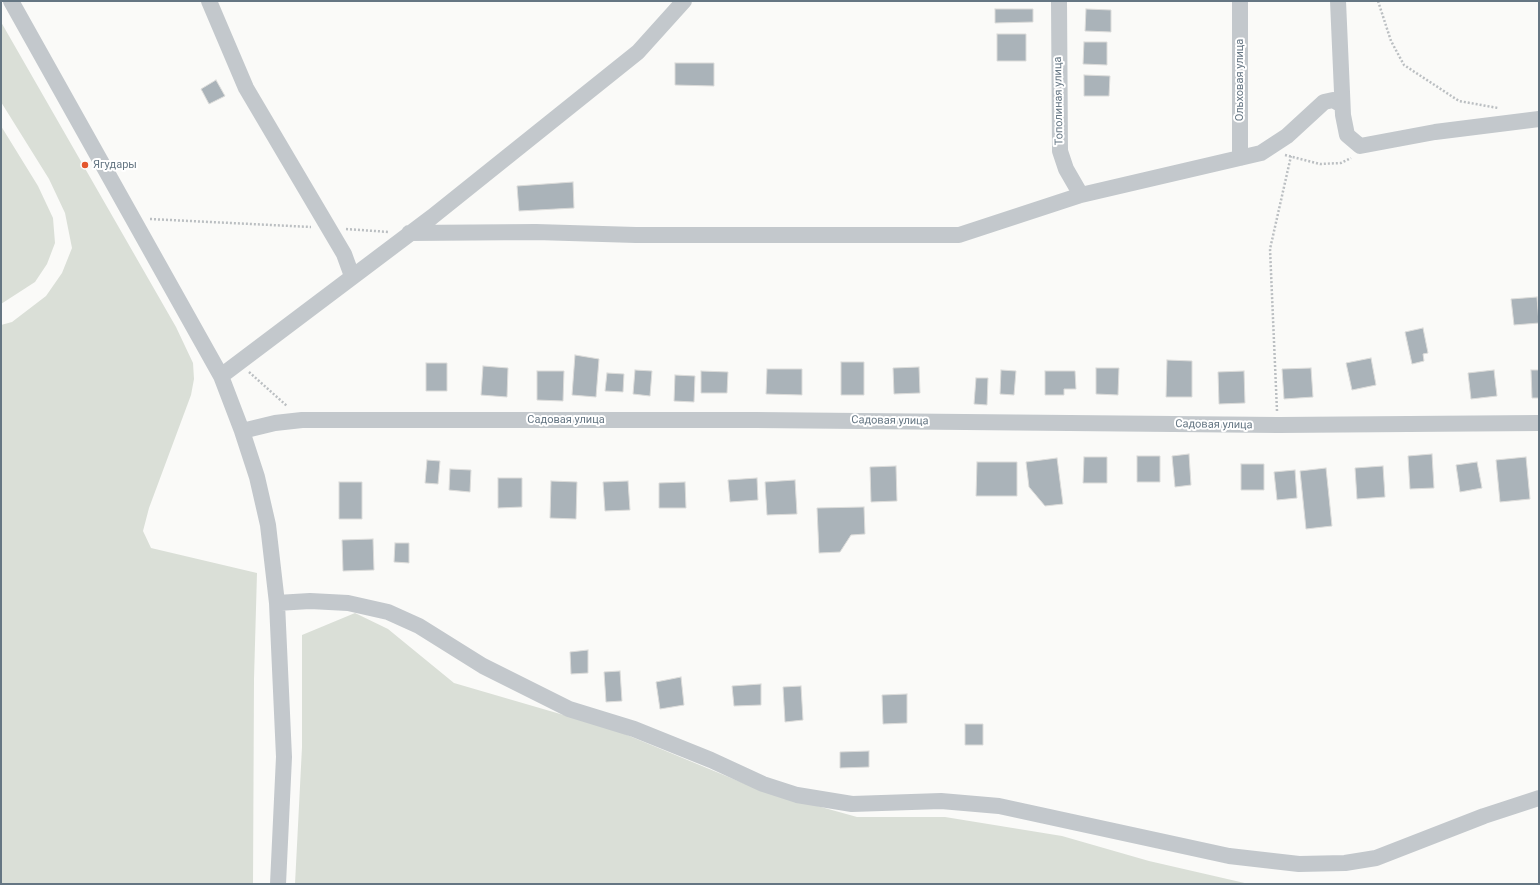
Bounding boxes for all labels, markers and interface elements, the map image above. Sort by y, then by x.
street label: Ольховая улица [1233,39,1247,121]
street label: Тополиная улица [1052,56,1066,146]
place label: Ягудары [93,158,137,172]
marker: Ягудары [80,160,90,170]
street label: Садовая улица [527,413,605,427]
street label: Садовая улица [851,414,929,428]
street label: Садовая улица [1175,418,1253,432]

